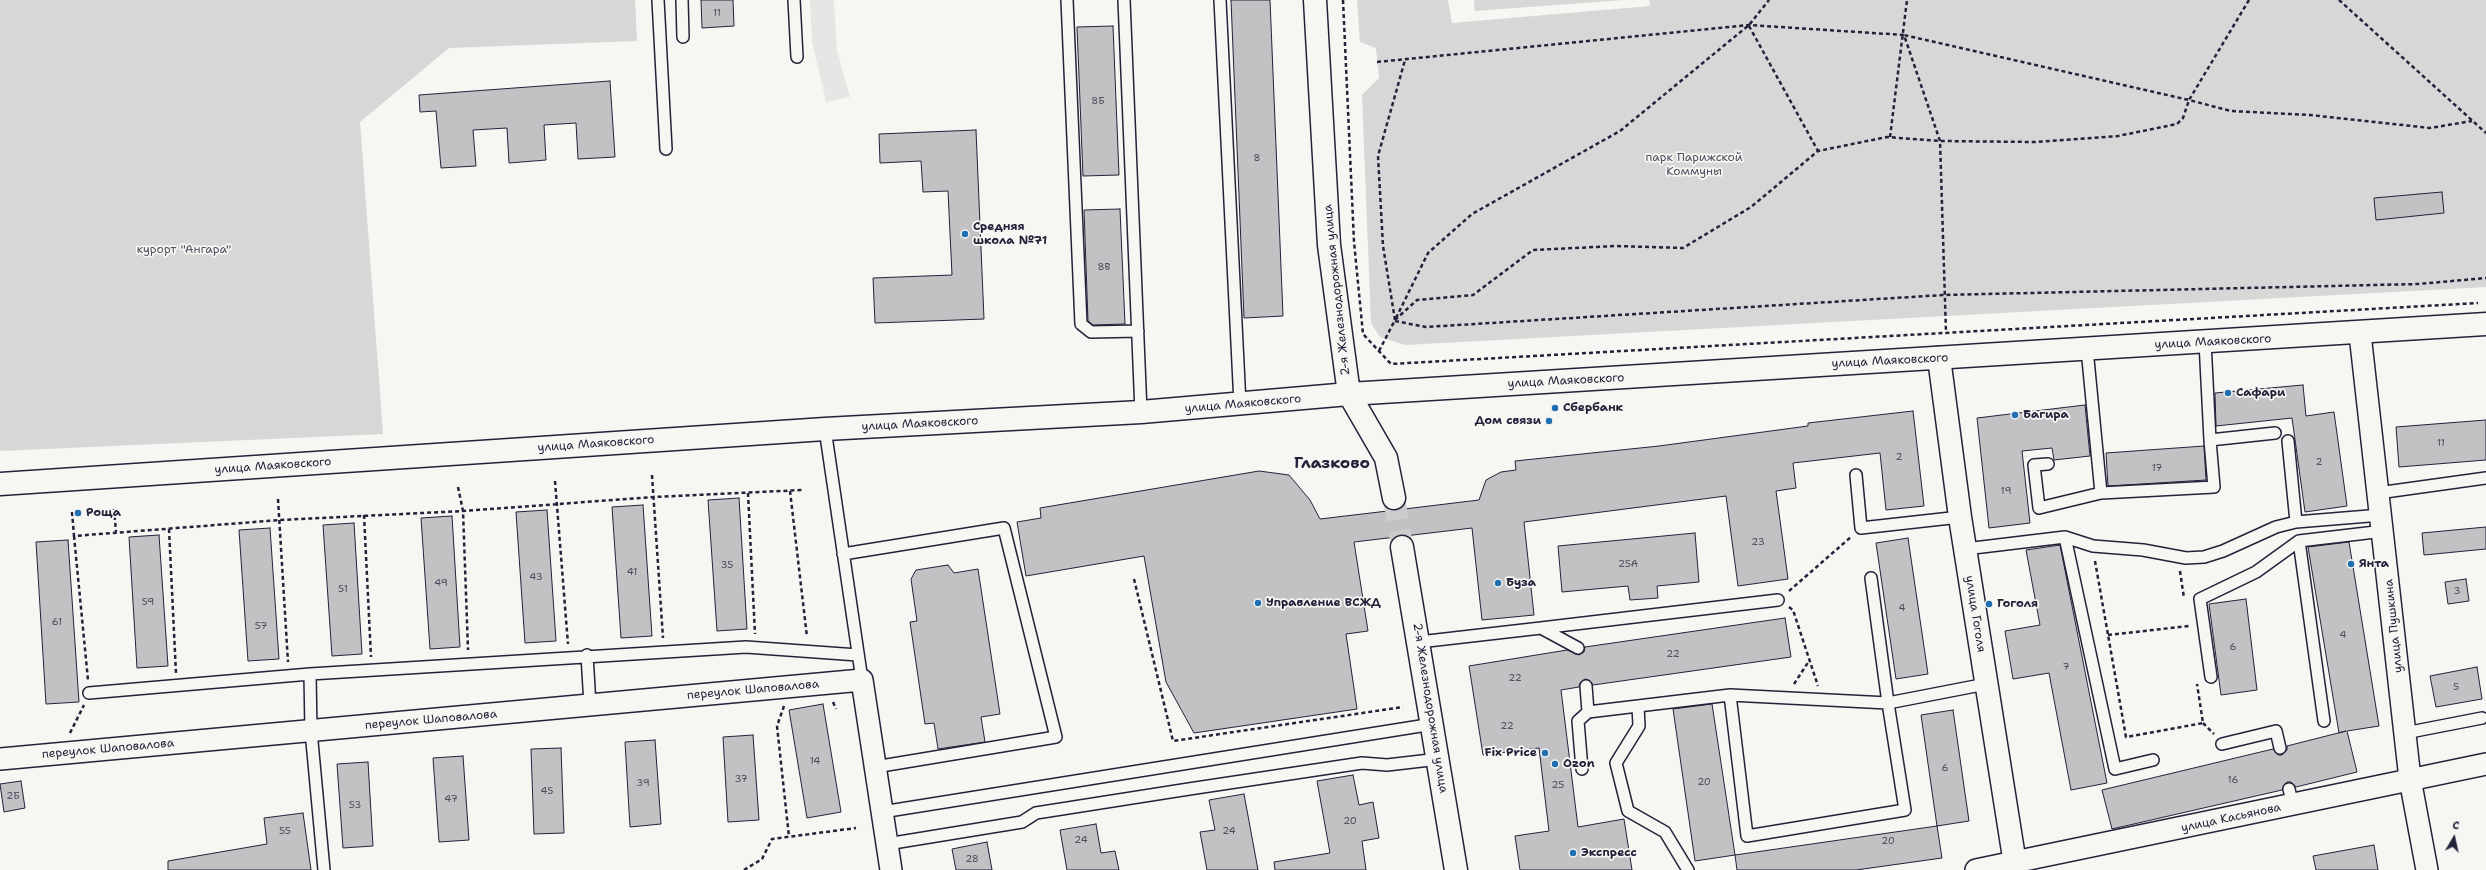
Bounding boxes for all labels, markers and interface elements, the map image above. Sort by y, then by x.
house number: 11 [713,7,721,19]
house number: 8Б [1091,95,1105,107]
park label: парк Парижской Коммуны [1645,151,1743,179]
house number: 8 [1254,152,1260,164]
street label: 2-я Железнодорожная улица [1321,204,1353,376]
place label: Средняя школа №71 [973,220,1047,248]
marker: Средняя школа №71 [960,229,970,239]
park label: курорт "Ангара" [137,243,231,257]
house number: 8В [1098,261,1110,273]
street label: улица Маяковского [2154,332,2272,352]
street label: улица Маяковского [1831,351,1949,371]
street label: улица Маяковского [1507,371,1625,391]
place label: Сафари [2236,386,2285,400]
marker: Сафари [2223,388,2233,398]
street label: улица Маяковского [1184,392,1302,416]
place label: Сбербанк [1563,401,1623,415]
marker: Сбербанк [1550,403,1560,413]
place label: Багира [2023,408,2069,422]
marker: Багира [2010,410,2020,420]
street label: улица Маяковского [861,414,979,434]
place label: Дом связи [1475,414,1541,428]
marker: Дом связи [1544,416,1554,426]
street label: улица Маяковского [537,433,655,455]
house number: 11 [2437,437,2445,449]
house number: 2 [1896,451,1902,463]
district label: Глазково [1294,454,1370,474]
street label: улица Маяковского [214,455,332,477]
house number: 2 [2316,456,2322,468]
house number: 17 [2152,462,2162,474]
house number: 19 [2001,485,2011,497]
place label: Роща [86,506,121,520]
marker: Роща [73,508,83,518]
house number: 23 [1751,536,1765,548]
place label: Янта [2359,557,2389,571]
house number: 25А [1618,558,1638,570]
house number: 35 [721,559,733,571]
marker: Янта [2346,559,2356,569]
house number: 41 [627,566,637,578]
house number: 43 [529,571,543,583]
street label: улица Гоголя [1962,575,1988,653]
place label: Буза [1506,576,1536,590]
house number: 49 [434,577,448,589]
marker: Буза [1493,578,1503,588]
street label: улица Пушкина [2382,578,2406,674]
house number: 51 [338,583,348,595]
house number: 3 [2454,585,2460,597]
house number: 59 [142,596,154,608]
place label: Управление ВСЖД [1266,596,1381,610]
place label: Гоголя [1997,597,2038,611]
marker: Управление ВСЖД [1253,598,1263,608]
marker: Гоголя [1984,599,1994,609]
house number: 4 [1899,602,1905,614]
house number: 61 [52,616,62,628]
house number: 57 [255,620,267,632]
street label: 2-я Железнодорожная улица [1409,622,1451,794]
house number: 4 [2340,629,2346,641]
house number: 6 [2230,641,2236,653]
house number: 22 [1666,648,1680,660]
house number: 7 [2063,661,2069,673]
house number: 22 [1508,672,1522,684]
street label: переулок Шаповалова [686,677,820,703]
house number: 5 [2453,681,2459,693]
street label: переулок Шаповалова [364,707,498,733]
house number: 22 [1500,720,1514,732]
street label: переулок Шаповалова [41,736,175,762]
place label: Fix Price [1484,746,1537,760]
marker: Fix Price [1540,748,1550,758]
house number: 14 [810,755,820,767]
place label: Ozon [1563,757,1595,771]
marker: Ozon [1550,759,1560,769]
house number: 6 [1942,762,1948,774]
house number: 37 [734,773,748,785]
house number: 16 [2228,774,2238,786]
house number: 20 [1697,776,1711,788]
house number: 39 [636,777,650,789]
house number: 25 [1552,779,1564,791]
house number: 45 [541,785,553,797]
house number: 2Б [6,790,20,802]
house number: 47 [444,793,458,805]
house number: 53 [349,799,361,811]
street label: улица Касьянова [2180,800,2282,836]
house number: 20 [1343,815,1357,827]
north arrow [2434,818,2474,858]
text: С [2451,818,2460,834]
house number: 55 [279,825,291,837]
house number: 24 [1222,825,1236,837]
house number: 24 [1074,834,1088,846]
house number: 20 [1881,835,1895,847]
place label: Экспресс [1581,846,1637,860]
marker: Экспресс [1568,848,1578,858]
house number: 28 [965,853,979,865]

